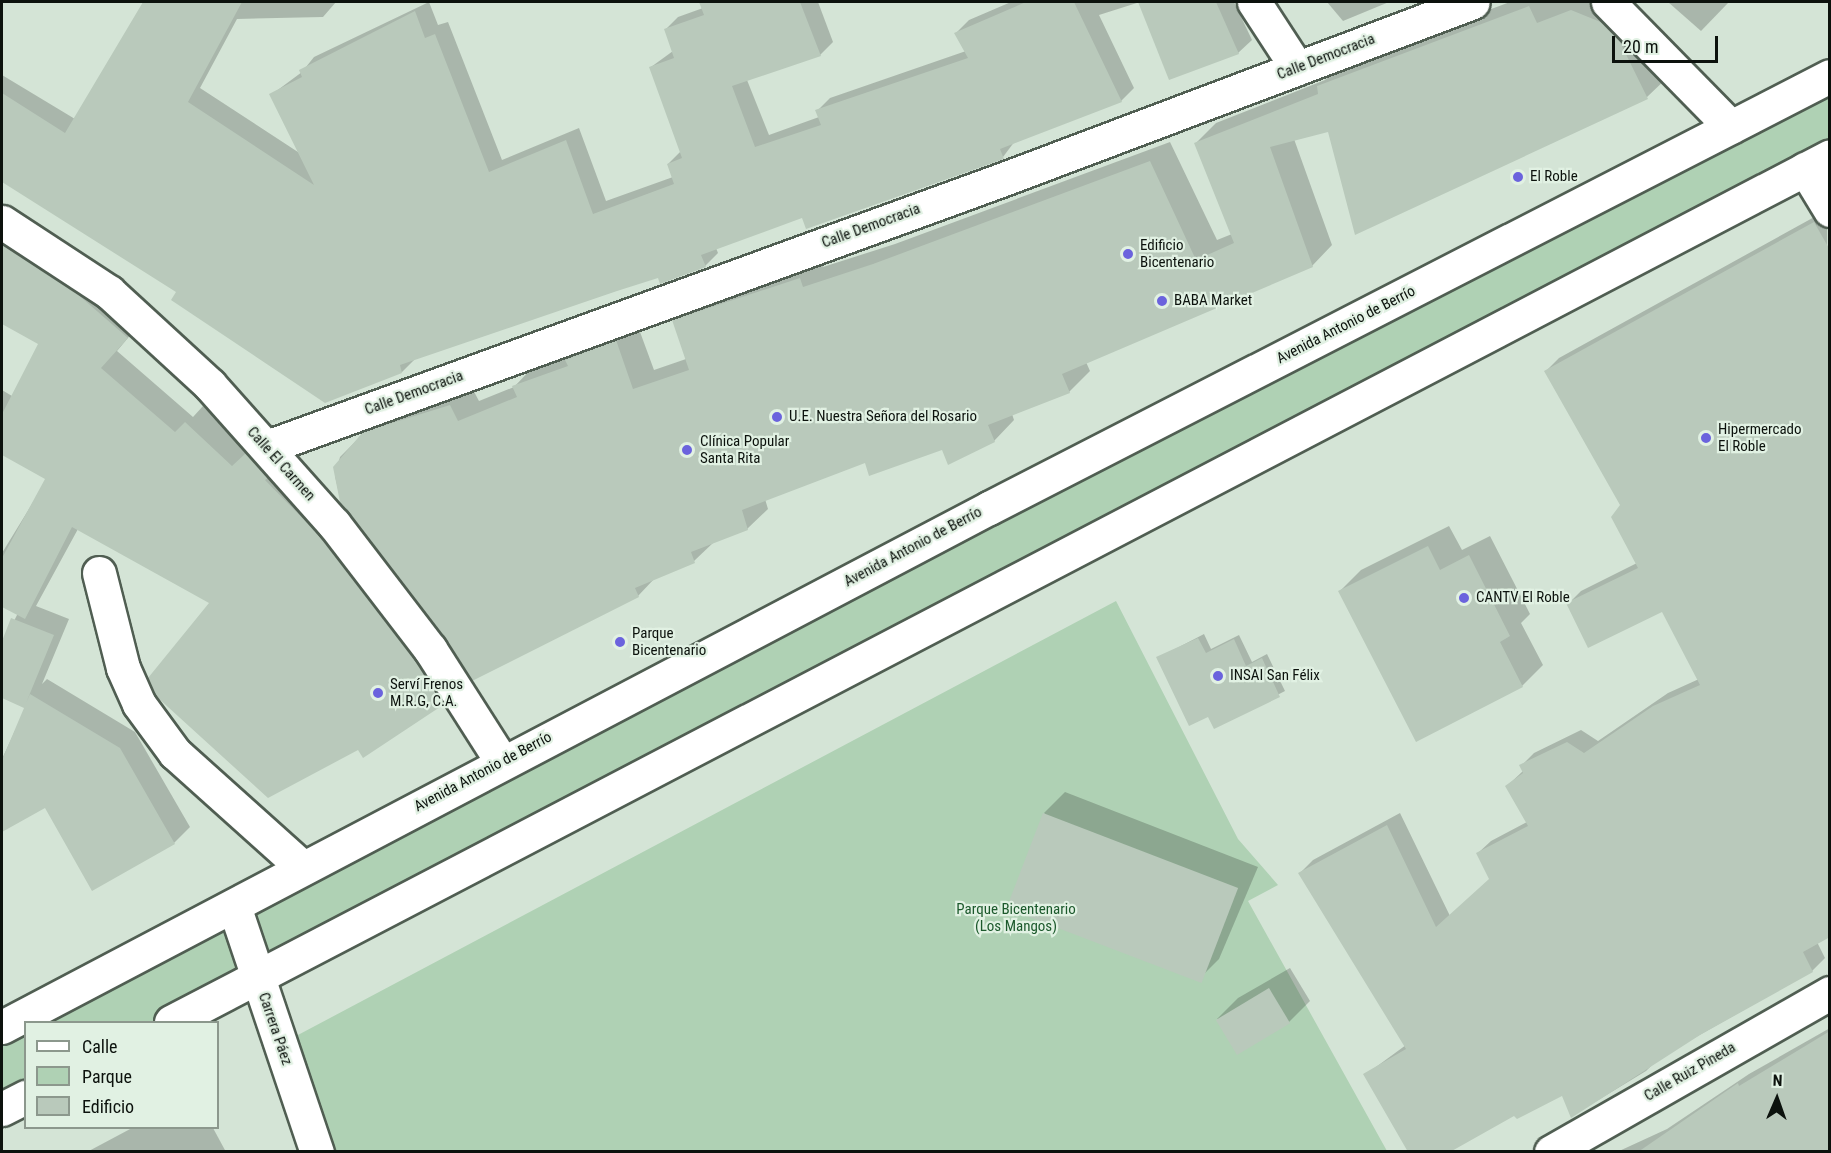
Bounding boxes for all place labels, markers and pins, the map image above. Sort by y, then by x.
place label: El Roble [1530,168,1578,186]
marker: El Roble [1511,170,1525,184]
place label: Edificio Bicentenario [1140,236,1214,271]
marker: Edificio Bicentenario [1121,247,1135,261]
place label: BABA Market [1174,292,1252,310]
marker: BABA Market [1155,294,1169,308]
place label: U.E. Nuestra Señora del Rosario [789,408,977,426]
marker: U.E. Nuestra Señora del Rosario [770,410,784,424]
place label: Hipermercado El Roble [1718,420,1802,455]
marker: Hipermercado El Roble [1699,431,1713,445]
place label: Clínica Popular Santa Rita [700,432,789,467]
marker: Clínica Popular Santa Rita [678,441,696,459]
place label: CANTV El Roble [1476,589,1570,607]
marker: CANTV El Roble [1457,591,1471,605]
place label: Parque Bicentenario [632,624,706,659]
marker: Parque Bicentenario [613,635,627,649]
place label: INSAI San Félix [1230,667,1320,685]
marker: INSAI San Félix [1211,669,1225,683]
place label: Serví Frenos M.R.G, C.A. [390,675,463,710]
marker: Serví Frenos M.R.G, C.A. [371,686,385,700]

